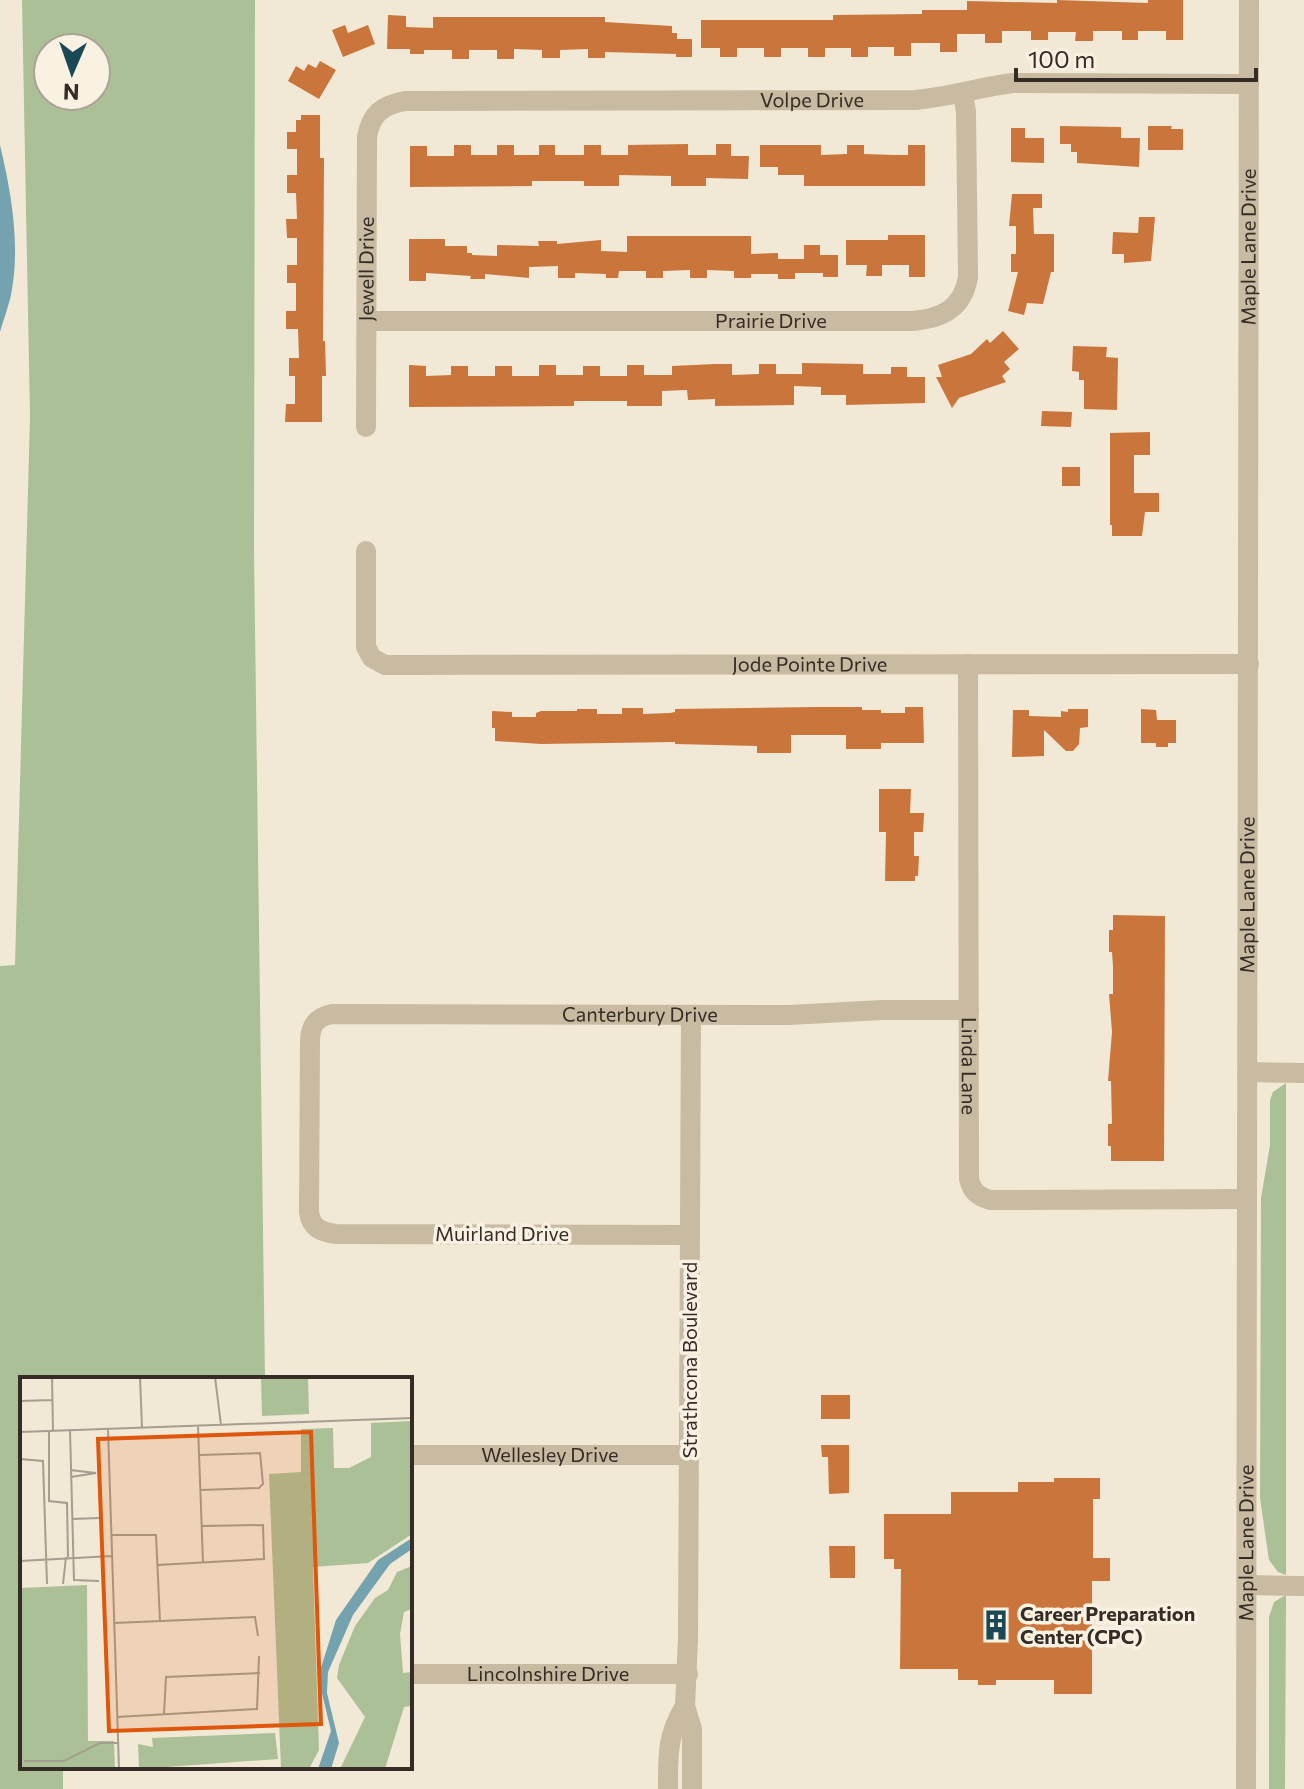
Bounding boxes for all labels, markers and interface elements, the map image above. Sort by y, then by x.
north arrow [32,32,112,112]
scale bar [1016,32,1256,82]
text: 100 m [1028,44,1095,73]
text: N [63,79,80,106]
street label: Volpe Drive [760,87,864,111]
street label: Maple Lane Drive [1235,169,1260,325]
street label: Jewell Drive [353,217,378,321]
street label: Prairie Drive [715,308,827,332]
street label: Jode Pointe Drive [732,651,887,676]
street label: Maple Lane Drive [1234,817,1259,973]
street label: Canterbury Drive [562,1002,718,1026]
street label: Linda Lane [958,1017,982,1115]
street label: Muirland Drive [435,1221,569,1245]
street label: Strathcona Boulevard [677,1262,701,1458]
inset map [20,1377,412,1769]
street label: Wellesley Drive [481,1442,619,1466]
street label: Maple Lane Drive [1233,1465,1258,1621]
place label: Career Preparation Center (CPC) [1020,1601,1195,1648]
building icon: Career Preparation Center (CPC) [979,1608,1013,1642]
street label: Lincolnshire Drive [467,1661,629,1685]

